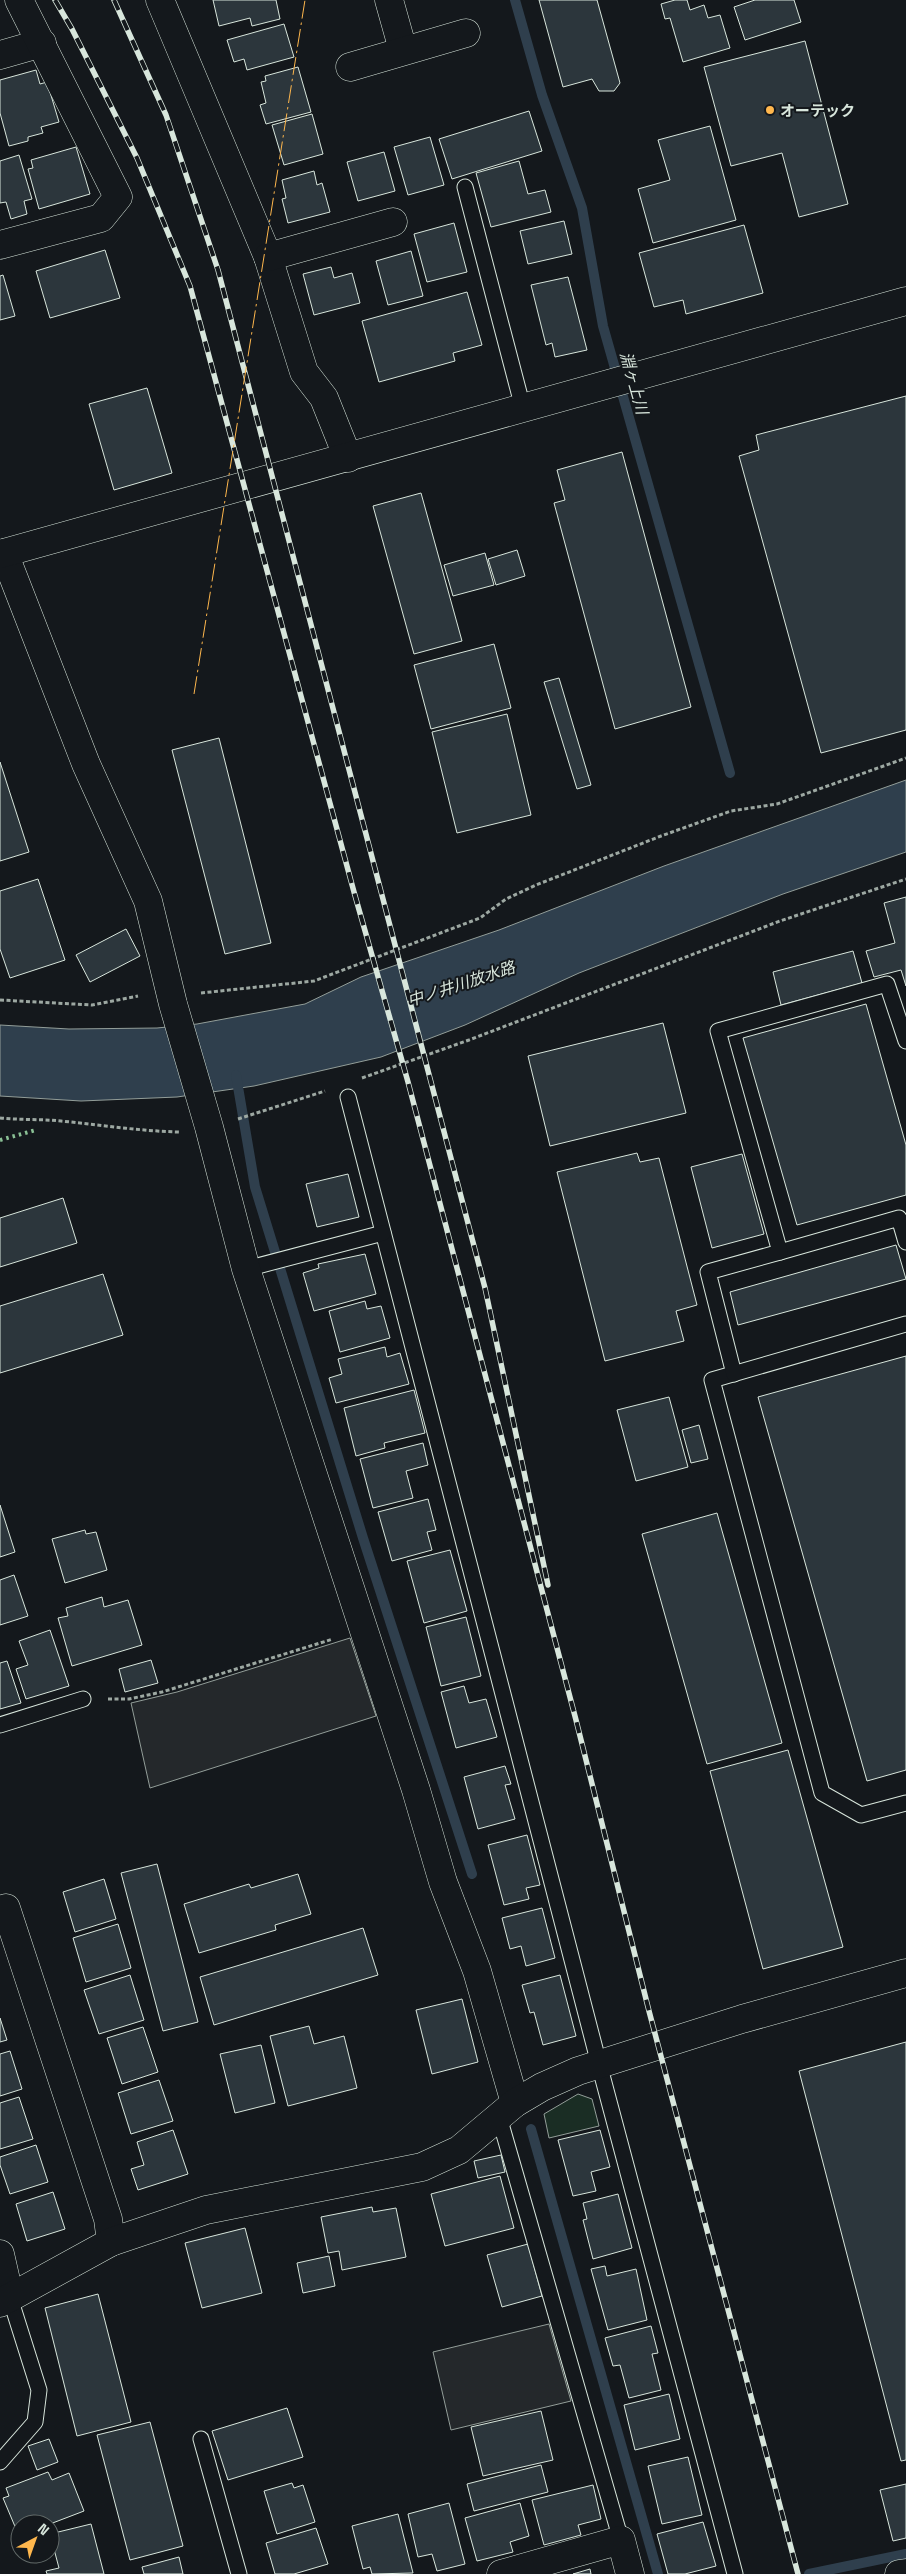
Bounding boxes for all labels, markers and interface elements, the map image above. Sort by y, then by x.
place label: オーテック [780,101,855,120]
marker: オーテック [764,104,776,116]
water label: 淵ヶ上川 [615,349,653,419]
water label: 中ノ井川放水路 [404,956,519,1011]
north arrow [10,2514,60,2564]
text: N [34,2519,53,2539]

